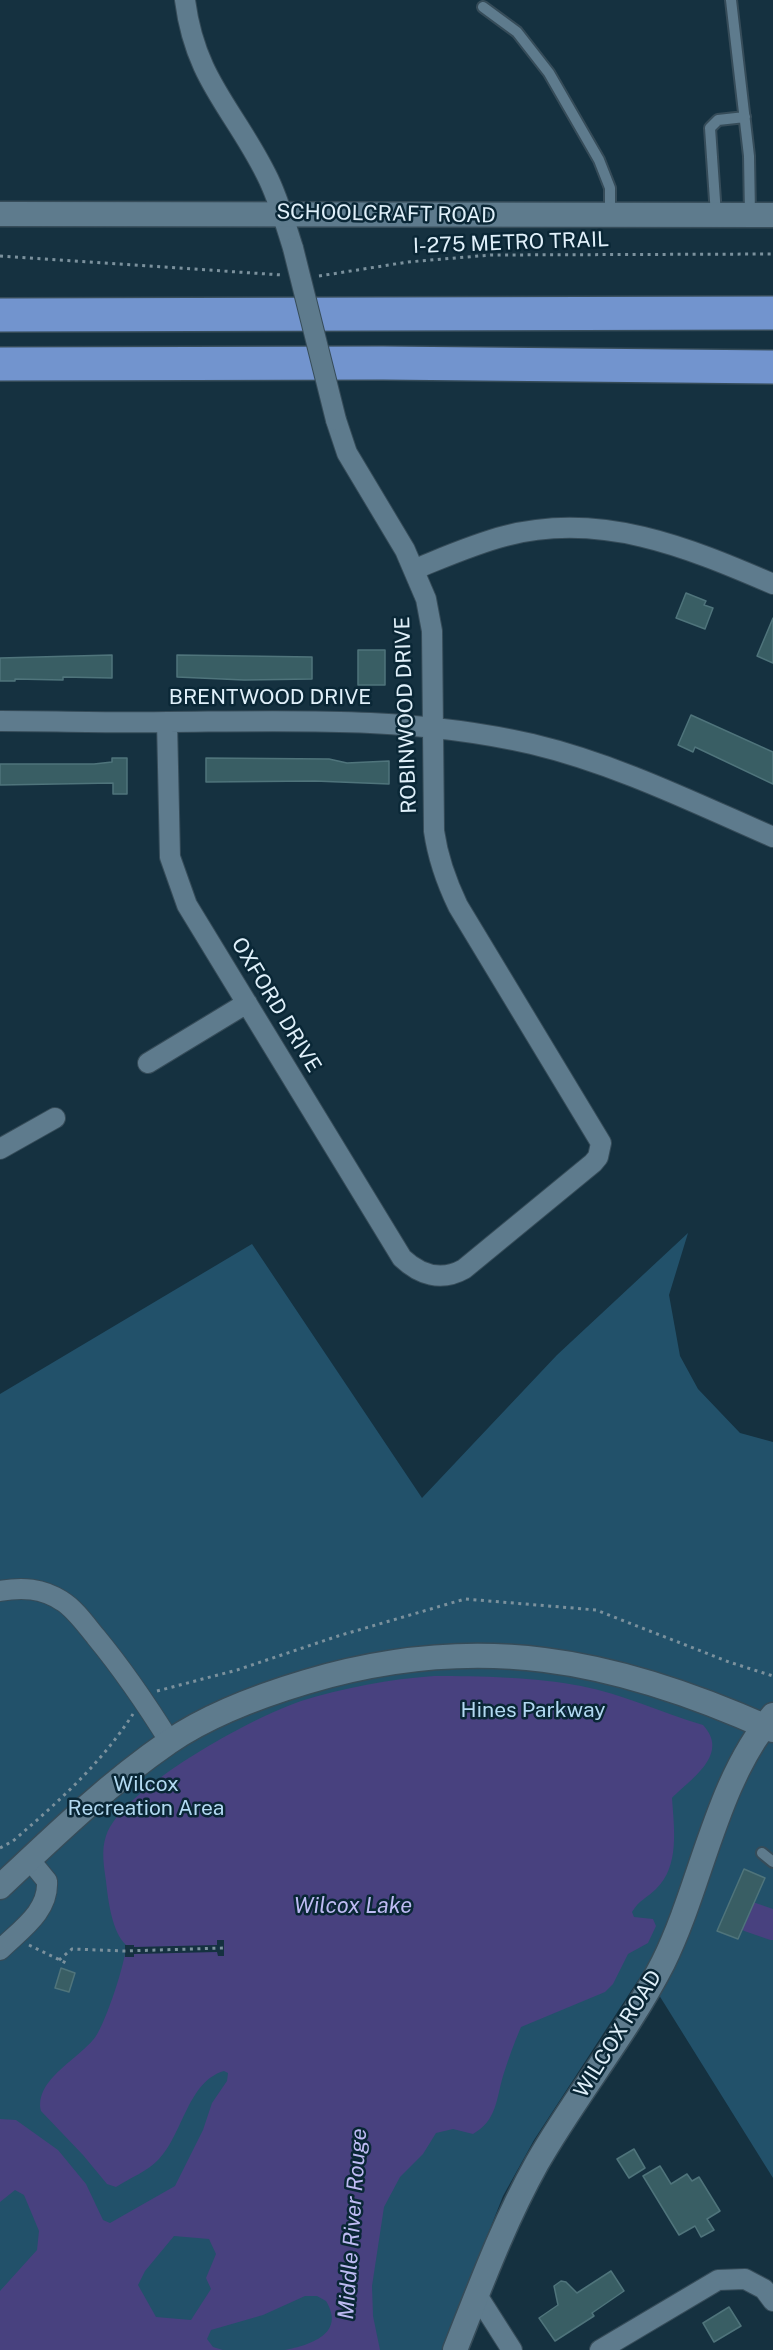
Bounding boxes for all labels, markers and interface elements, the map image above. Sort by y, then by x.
street label: SCHOOLCRAFT ROAD [276,199,496,229]
street label: I-275 METRO TRAIL [413,227,609,259]
street label: ROBINWOOD DRIVE [390,616,422,814]
street label: BRENTWOOD DRIVE [169,685,371,711]
street label: OXFORD DRIVE [226,933,326,1077]
park label: Hines Parkway [461,1698,605,1724]
park label: Wilcox Recreation Area [68,1772,224,1822]
water label: Wilcox Lake [294,1893,412,1919]
street label: WILCOX ROAD [569,1966,667,2102]
water label: Middle River Rouge [333,2128,373,2320]

